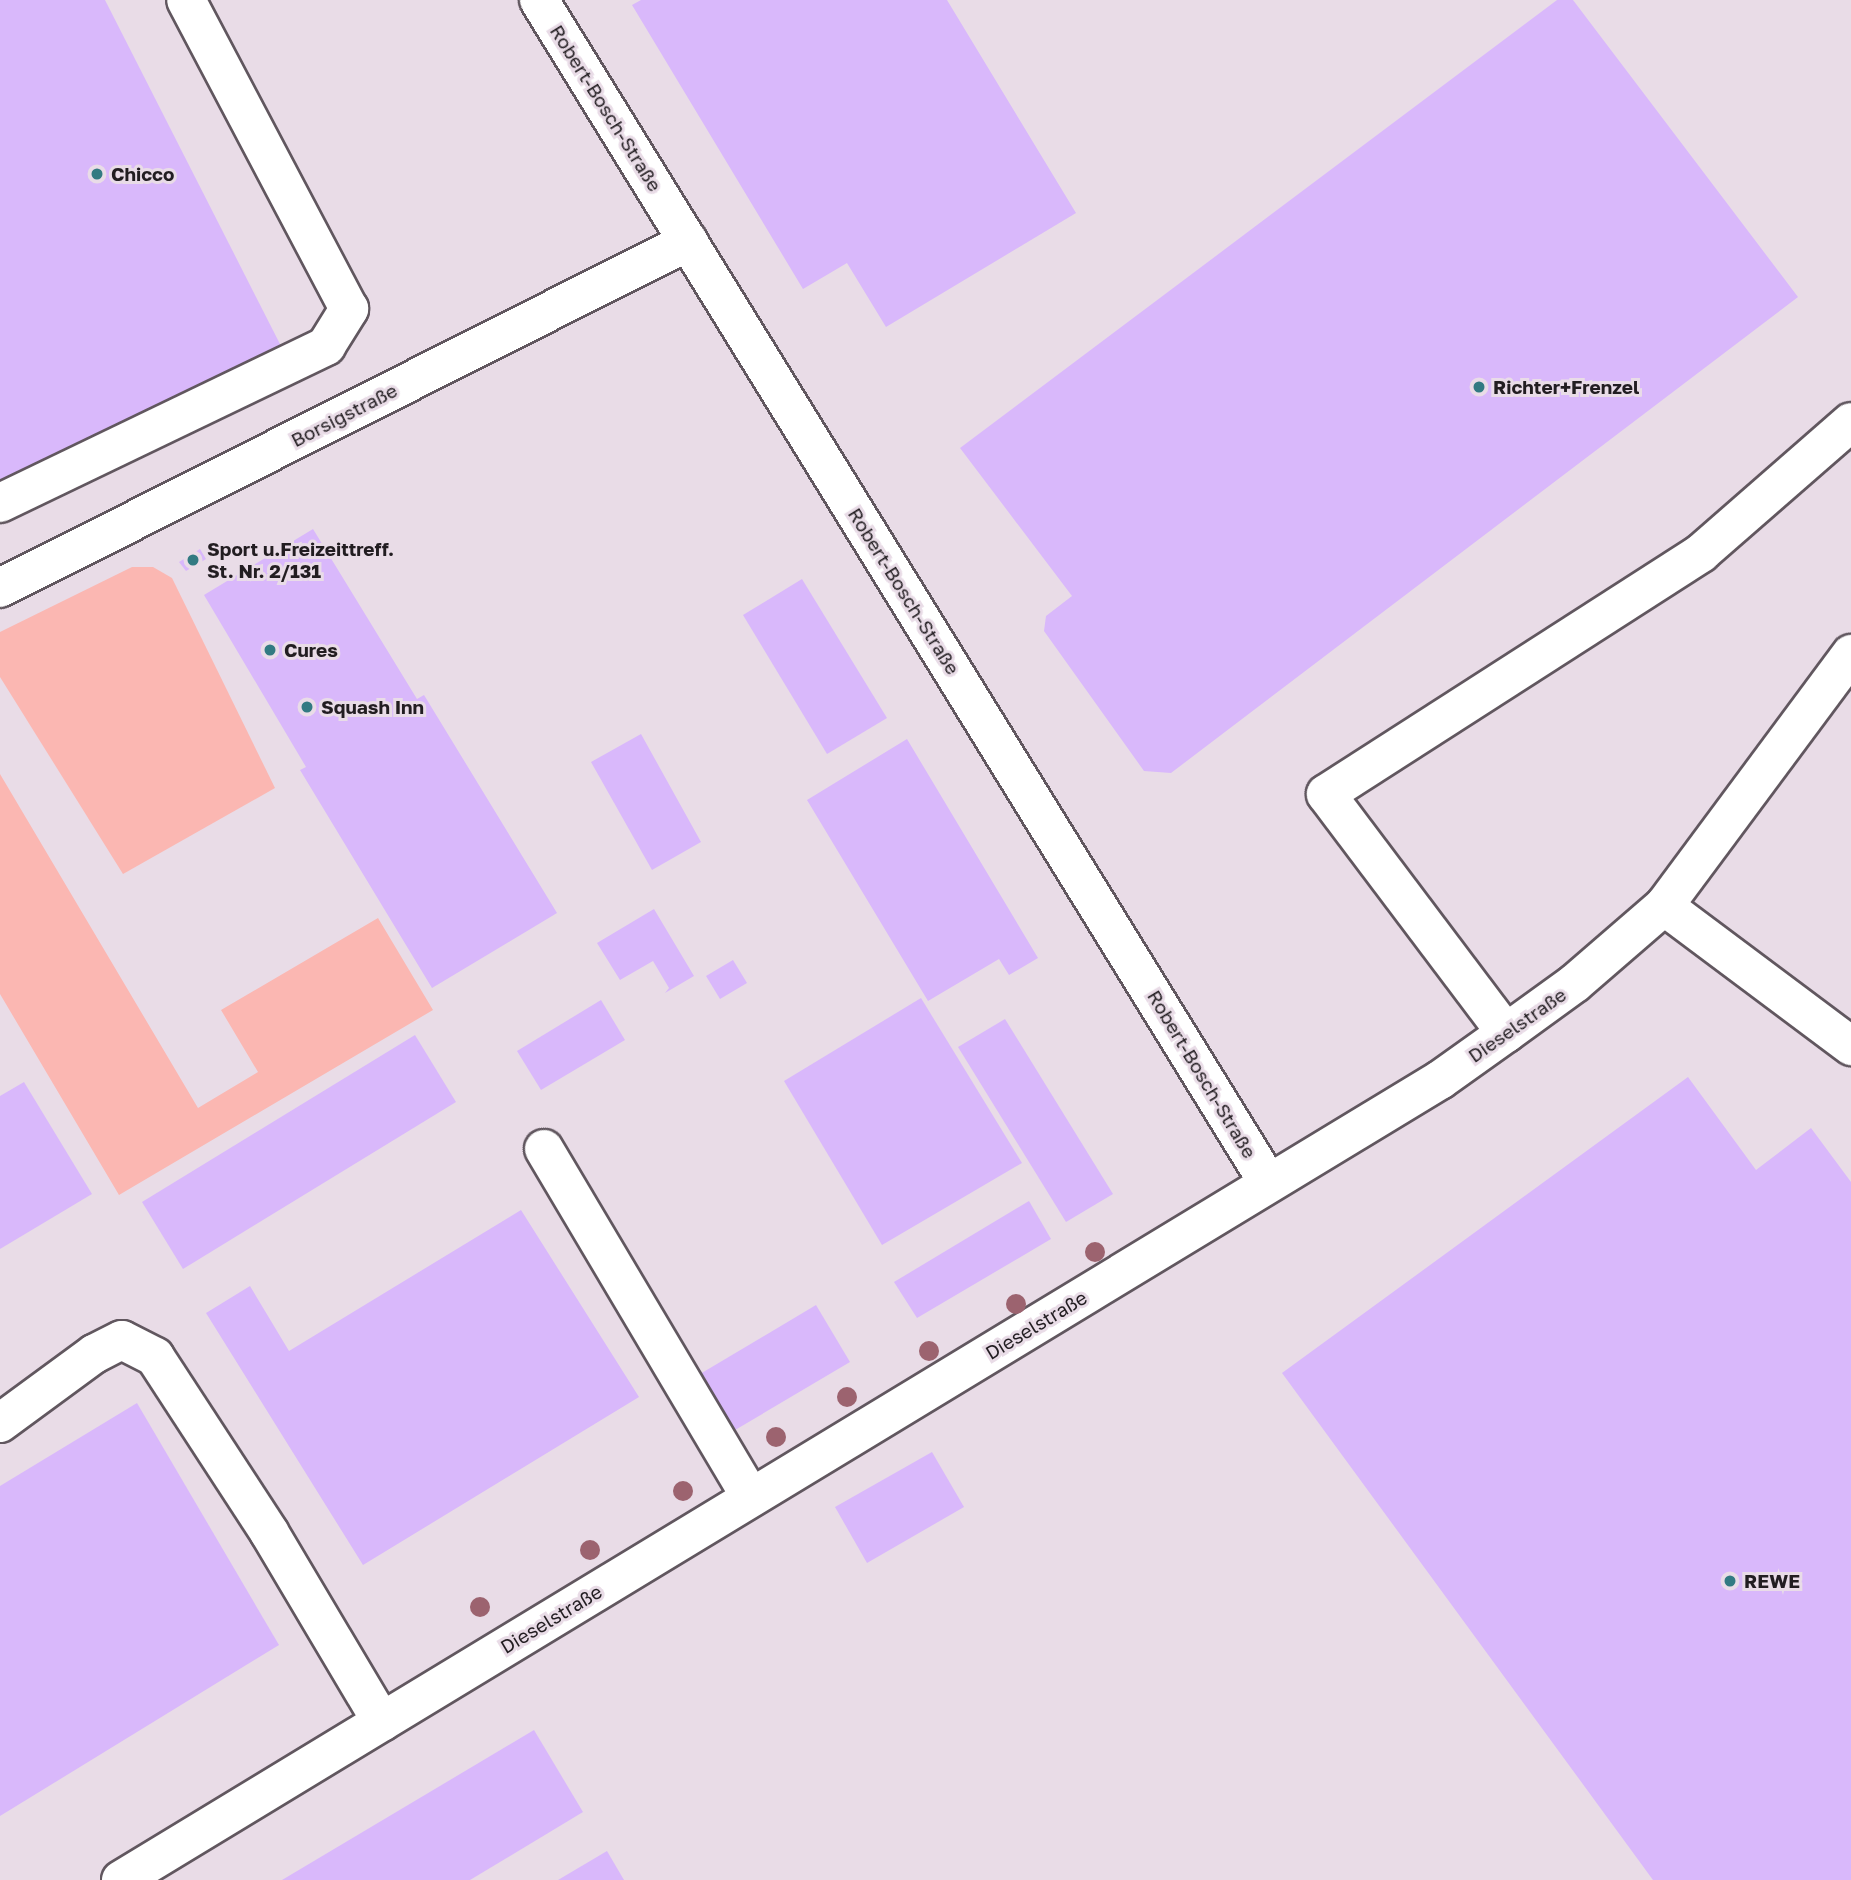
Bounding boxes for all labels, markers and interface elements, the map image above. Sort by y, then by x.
street label: Robert-Bosch-Straße [545,21,667,195]
place label: Chicco [111,163,174,185]
marker: Chicco [89,166,105,182]
place label: Richter+Frenzel [1493,376,1639,398]
street label: Borsigstraße [287,378,401,452]
marker: Richter+Frenzel [1471,379,1487,395]
street label: Robert-Bosch-Straße [843,504,965,678]
place label: Sport u.Freizeittreff. St. Nr. 2/131 [207,538,394,582]
marker: Sport u.Freizeittreff. St. Nr. 2/131 [185,552,201,568]
place label: Cures [284,639,338,661]
marker: Cures [262,642,278,658]
place label: Squash Inn [321,696,424,718]
marker: Squash Inn [299,699,315,715]
street label: Dieselstraße [1464,983,1570,1067]
street label: Robert-Bosch-Straße [1143,986,1261,1162]
street label: Dieselstraße [981,1286,1091,1364]
place label: REWE [1744,1570,1800,1592]
marker: REWE [1722,1573,1738,1589]
street label: Dieselstraße [496,1580,606,1658]

